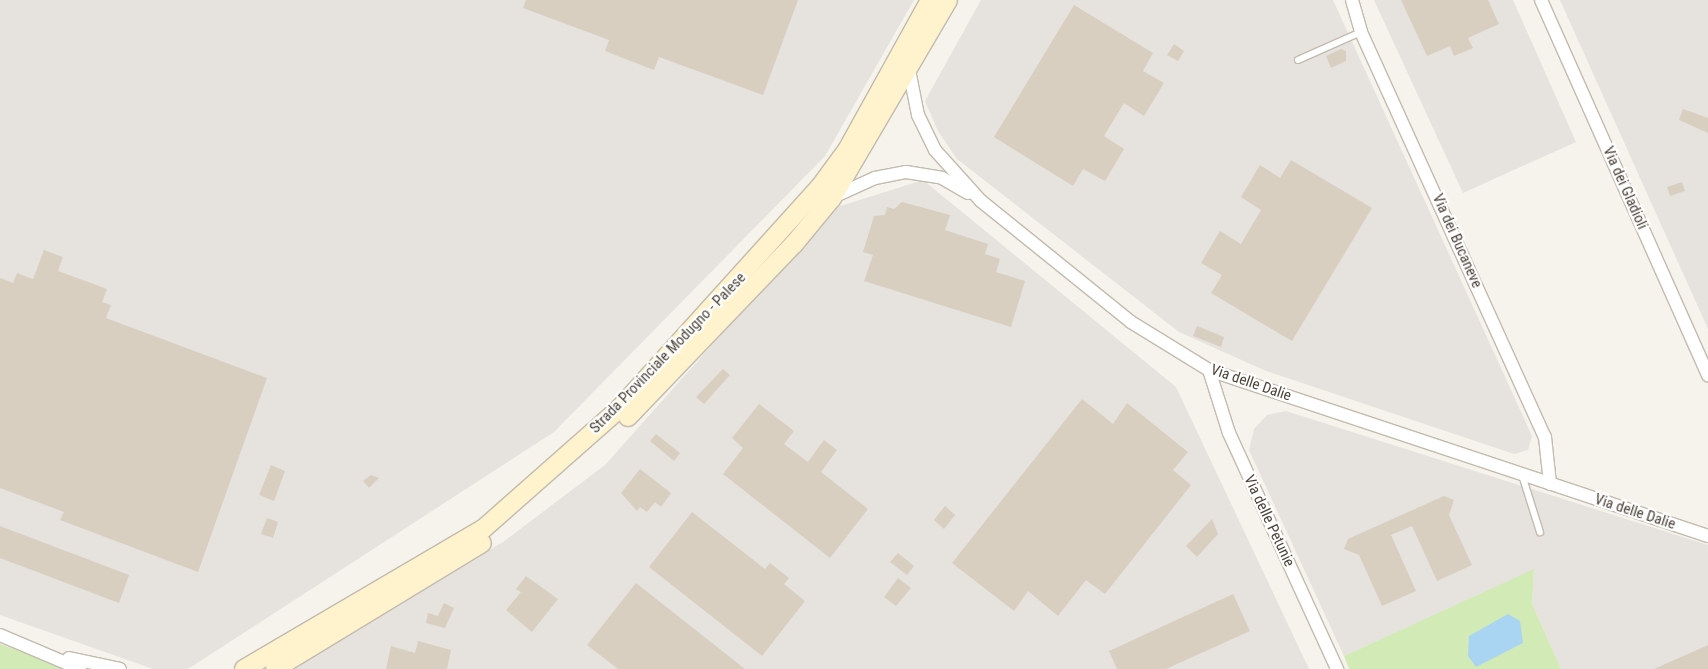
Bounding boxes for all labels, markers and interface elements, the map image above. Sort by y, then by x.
street label: Via dei Gladioli [1599,144,1651,232]
street label: Via dei Bucaneve [1428,191,1486,291]
street label: Strada Provinciale Modugno - Palese [586,269,750,437]
street label: Via delle Dalie [1208,361,1294,405]
street label: Via delle Petunie [1240,472,1298,570]
street label: Via delle Dalie [1592,490,1678,534]

